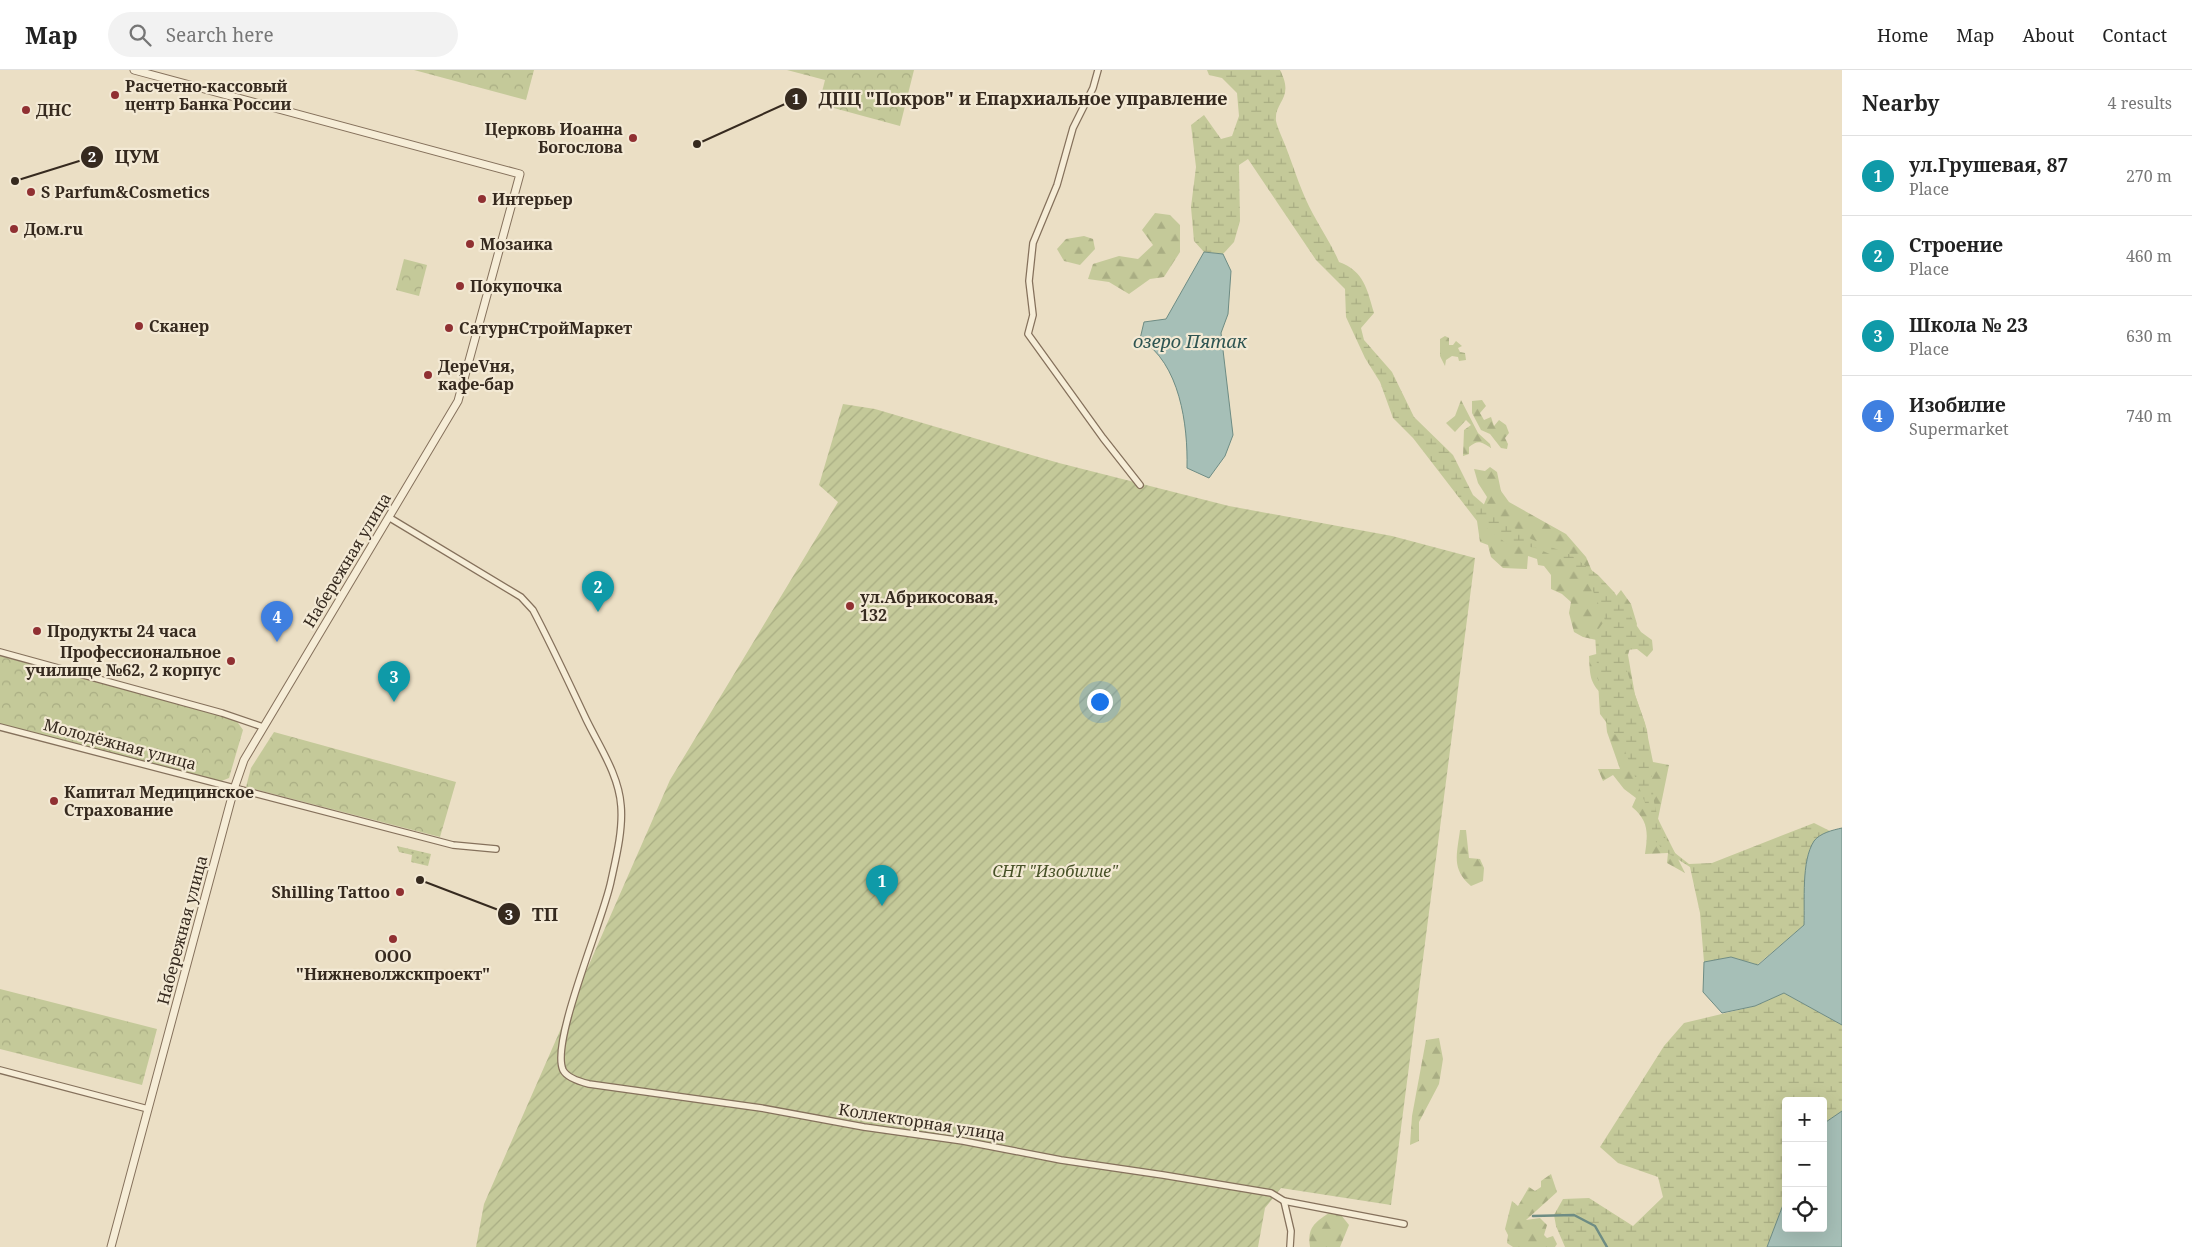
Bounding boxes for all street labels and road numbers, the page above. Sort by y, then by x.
street label: Набережная улица [298,488,396,632]
street label: Молодёжная улица [41,713,199,775]
street label: Набережная улица [151,853,213,1007]
street label: Коллекторная улица [837,1098,1007,1146]

